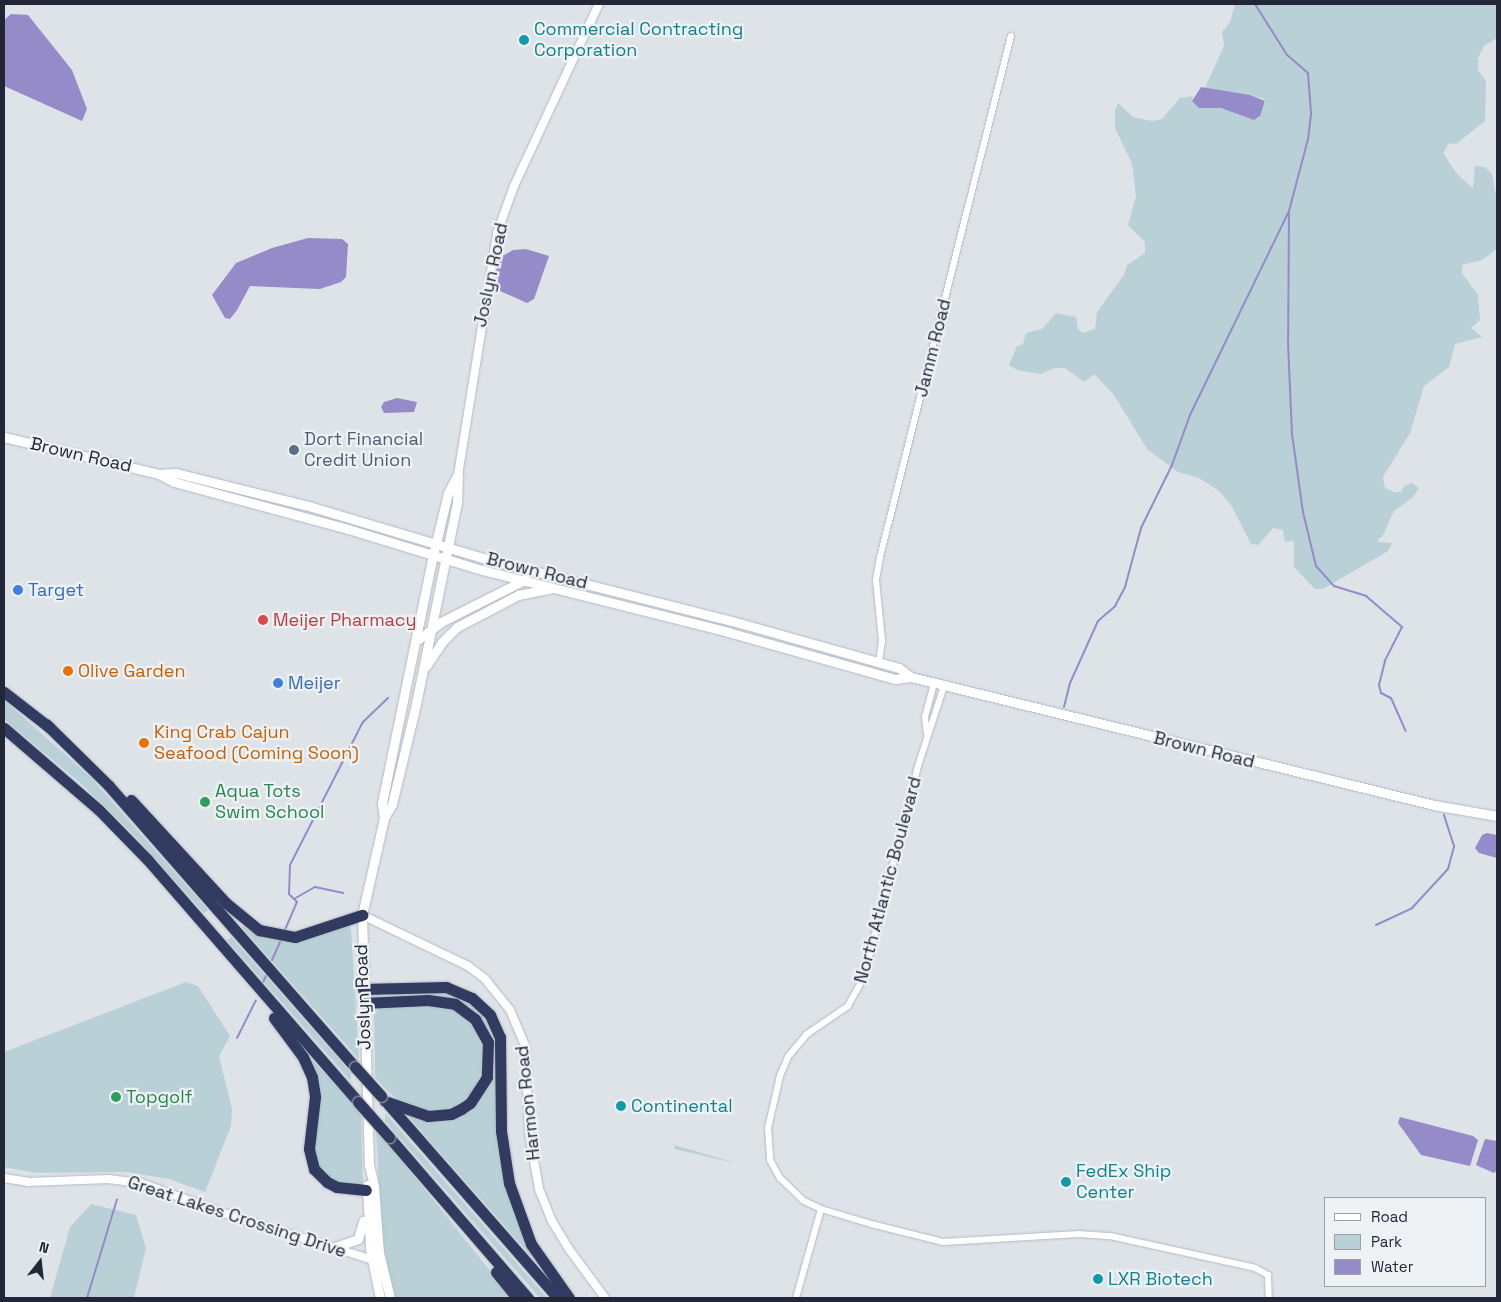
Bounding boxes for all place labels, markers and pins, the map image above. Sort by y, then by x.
place label: Commercial Contracting Corporation [534,19,743,62]
marker: Commercial Contracting Corporation [518,34,530,46]
place label: Dort Financial Credit Union [304,429,423,472]
marker: Dort Financial Credit Union [288,444,300,456]
place label: Target [28,579,84,601]
marker: Target [12,584,24,596]
place label: Meijer Pharmacy [273,609,417,631]
marker: Meijer Pharmacy [257,614,269,626]
place label: Olive Garden [78,660,185,682]
marker: Olive Garden [62,665,74,677]
place label: Meijer [288,672,341,694]
marker: Meijer [272,677,284,689]
place label: King Crab Cajun Seafood (Coming Soon) [154,722,359,764]
marker: King Crab Cajun Seafood (Coming Soon) [138,737,150,749]
place label: Aqua Tots Swim School [215,781,324,824]
marker: Aqua Tots Swim School [199,796,211,808]
place label: Topgolf [126,1086,193,1108]
marker: Topgolf [110,1091,122,1103]
place label: Continental [631,1095,733,1117]
marker: Continental [615,1100,627,1112]
place label: FedEx Ship Center [1076,1161,1171,1204]
marker: FedEx Ship Center [1060,1176,1072,1188]
place label: LXR Biotech [1108,1268,1213,1290]
marker: LXR Biotech [1092,1273,1104,1285]

